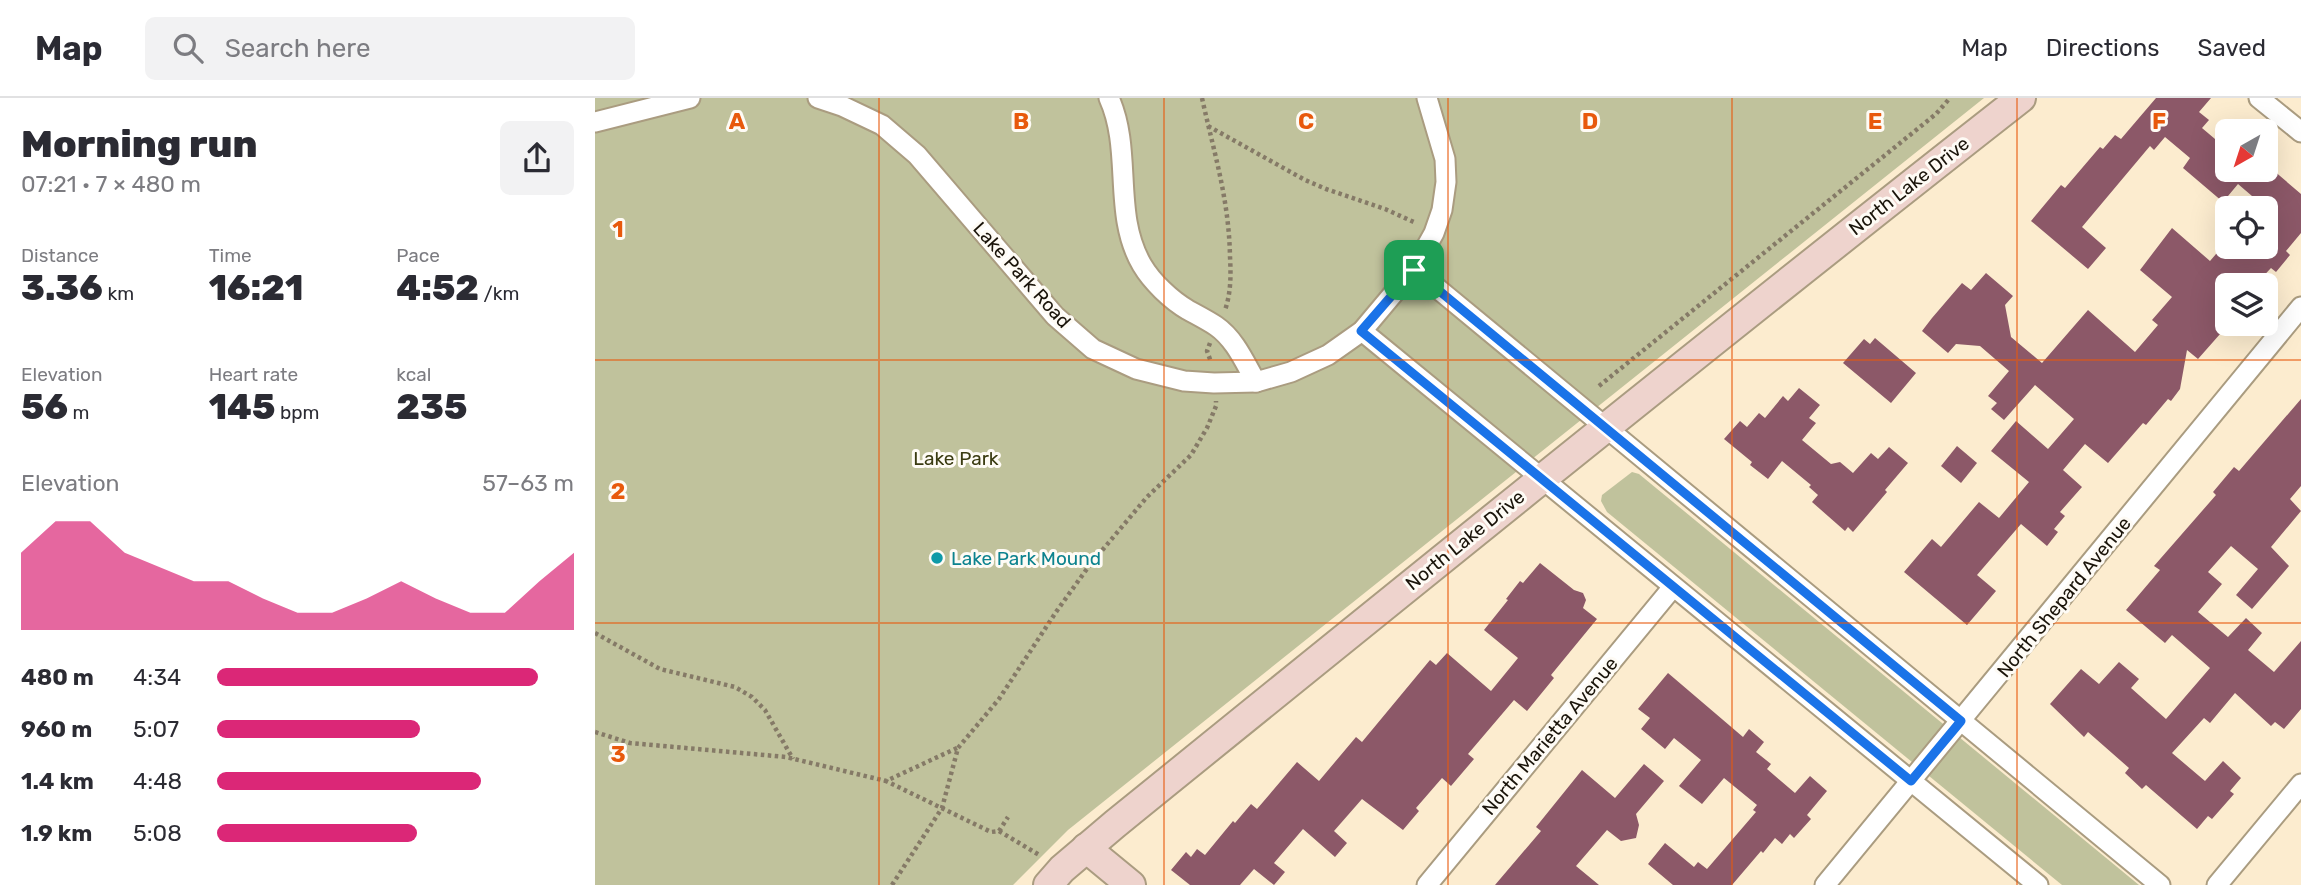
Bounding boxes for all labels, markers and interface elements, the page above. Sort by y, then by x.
search box [145,17,635,80]
text: Map [35,29,103,68]
icon: search [169,29,207,67]
text: Search here [225,33,370,64]
text: Map [1961,34,2008,62]
text: Directions [2046,34,2159,62]
text: Saved [2197,34,2266,62]
text: A [729,107,746,135]
text: B [1013,107,1029,135]
text: C [1298,107,1314,135]
text: D [1582,107,1598,135]
text: E [1868,107,1882,135]
text: F [2152,107,2166,135]
north arrow [2215,119,2279,182]
map controls [2215,119,2278,336]
text: Morning run [21,121,258,167]
button: share [500,121,574,195]
street label: North Lake Drive [1844,132,1974,240]
text: 07:21 · 7 × 480 m [21,170,201,198]
button: locate [2215,196,2278,259]
text: 1 [612,215,624,243]
street label: Lake Park Road [968,217,1076,333]
pin [1384,240,1444,300]
text: Distance [21,244,99,267]
text: Time [209,244,252,267]
text: Pace [396,244,440,267]
icon: arrive [1395,251,1433,289]
text: 3.36 [21,267,103,309]
text: 16:21 [209,267,303,309]
text: 4:52 [396,267,479,309]
button: layers [2215,273,2278,336]
text: km [103,282,134,305]
text: /km [479,282,519,305]
text: Elevation [21,363,102,386]
text: Heart rate [209,363,298,386]
text: kcal [396,363,431,386]
text: 56 [21,386,68,428]
text: 145 [209,386,275,428]
text: 235 [396,386,467,428]
text: m [68,401,89,424]
text: bpm [275,401,319,424]
park label: Lake Park [913,447,999,470]
text: Elevation [21,469,120,497]
text: 57–63 m [482,469,574,497]
text: 2 [611,477,625,505]
street label: North Lake Drive [1401,485,1529,595]
street label: North Shepard Avenue [1992,512,2136,682]
place label: Lake Park Mound [951,547,1101,570]
marker: Lake Park Mound [929,550,945,566]
street label: North Marietta Avenue [1477,652,1623,820]
text: 480 m [21,663,94,691]
text: 4:34 [133,663,181,691]
text: 960 m [21,715,92,743]
text: 5:07 [133,715,179,743]
text: 3 [610,740,626,768]
text: 1.4 km [21,767,94,795]
text: 4:48 [133,767,182,795]
text: 1.9 km [21,819,92,847]
text: 5:08 [133,819,182,847]

